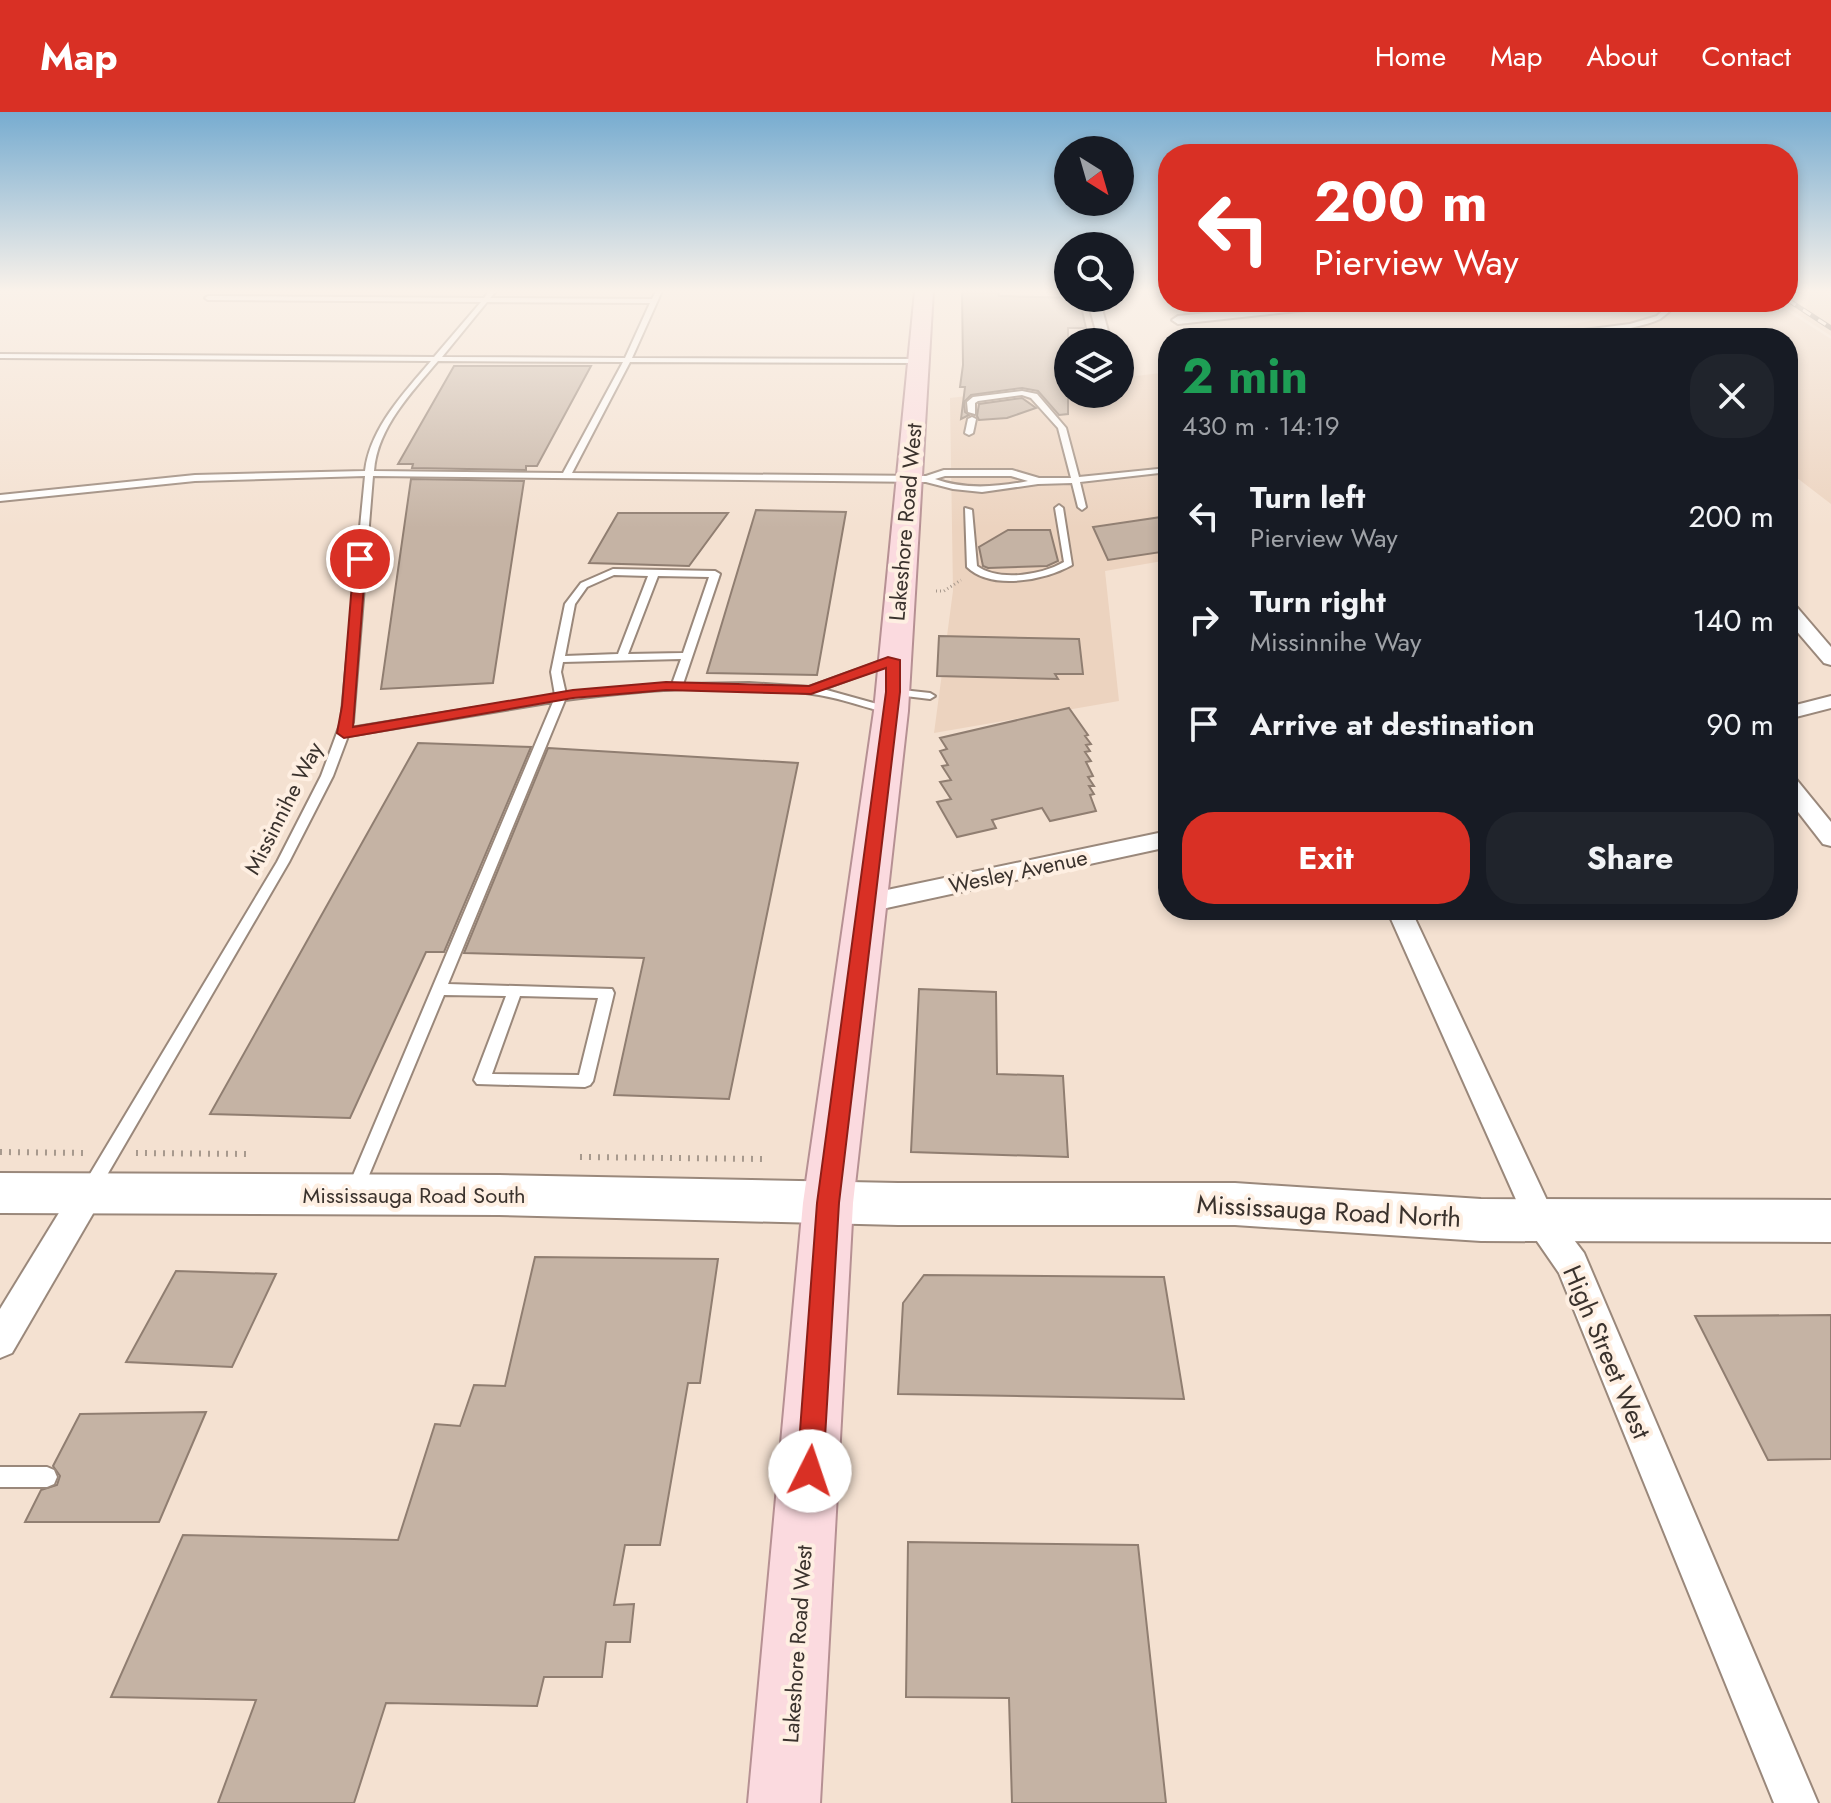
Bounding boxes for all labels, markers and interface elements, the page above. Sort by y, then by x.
text: Map [40,29,118,84]
text: Home [1375,36,1446,77]
text: Map [1490,36,1542,77]
text: About [1586,36,1658,77]
text: Contact [1702,36,1791,77]
north arrow [1054,136,1134,216]
map controls [1054,136,1134,408]
text: 200 m [1314,161,1488,242]
icon: left [1182,176,1286,280]
button: search [1054,232,1134,312]
text: Pierview Way [1314,236,1519,288]
button: layers [1054,328,1134,408]
text: 2 min [1182,342,1308,411]
button: close [1690,354,1774,438]
text: 430 m · 14:19 [1182,407,1340,445]
street label: Lakeshore Road West [880,421,930,622]
text: Turn left [1250,476,1365,519]
icon: left [1182,494,1226,538]
text: 200 m [1689,495,1774,538]
text: Pierview Way [1250,519,1398,557]
pin [326,525,394,593]
icon: arrive [338,537,382,581]
text: Turn right [1250,580,1386,623]
icon: right [1182,598,1226,642]
text: 140 m [1693,599,1774,642]
text: Missinnihe Way [1250,623,1421,661]
icon: arrive [1182,702,1226,746]
text: Arrive at destination [1250,703,1535,746]
text: 90 m [1706,703,1774,746]
street label: Missinnihe Way [236,736,330,880]
button: Exit [1182,812,1470,904]
button: Share [1486,812,1774,904]
street label: Wesley Avenue [946,841,1090,901]
street label: Mississauga Road South [302,1179,526,1211]
street label: Mississauga Road North [1196,1185,1462,1237]
street label: High Street West [1553,1259,1661,1445]
position arrow [768,1429,852,1513]
street label: Lakeshore Road West [774,1543,820,1744]

